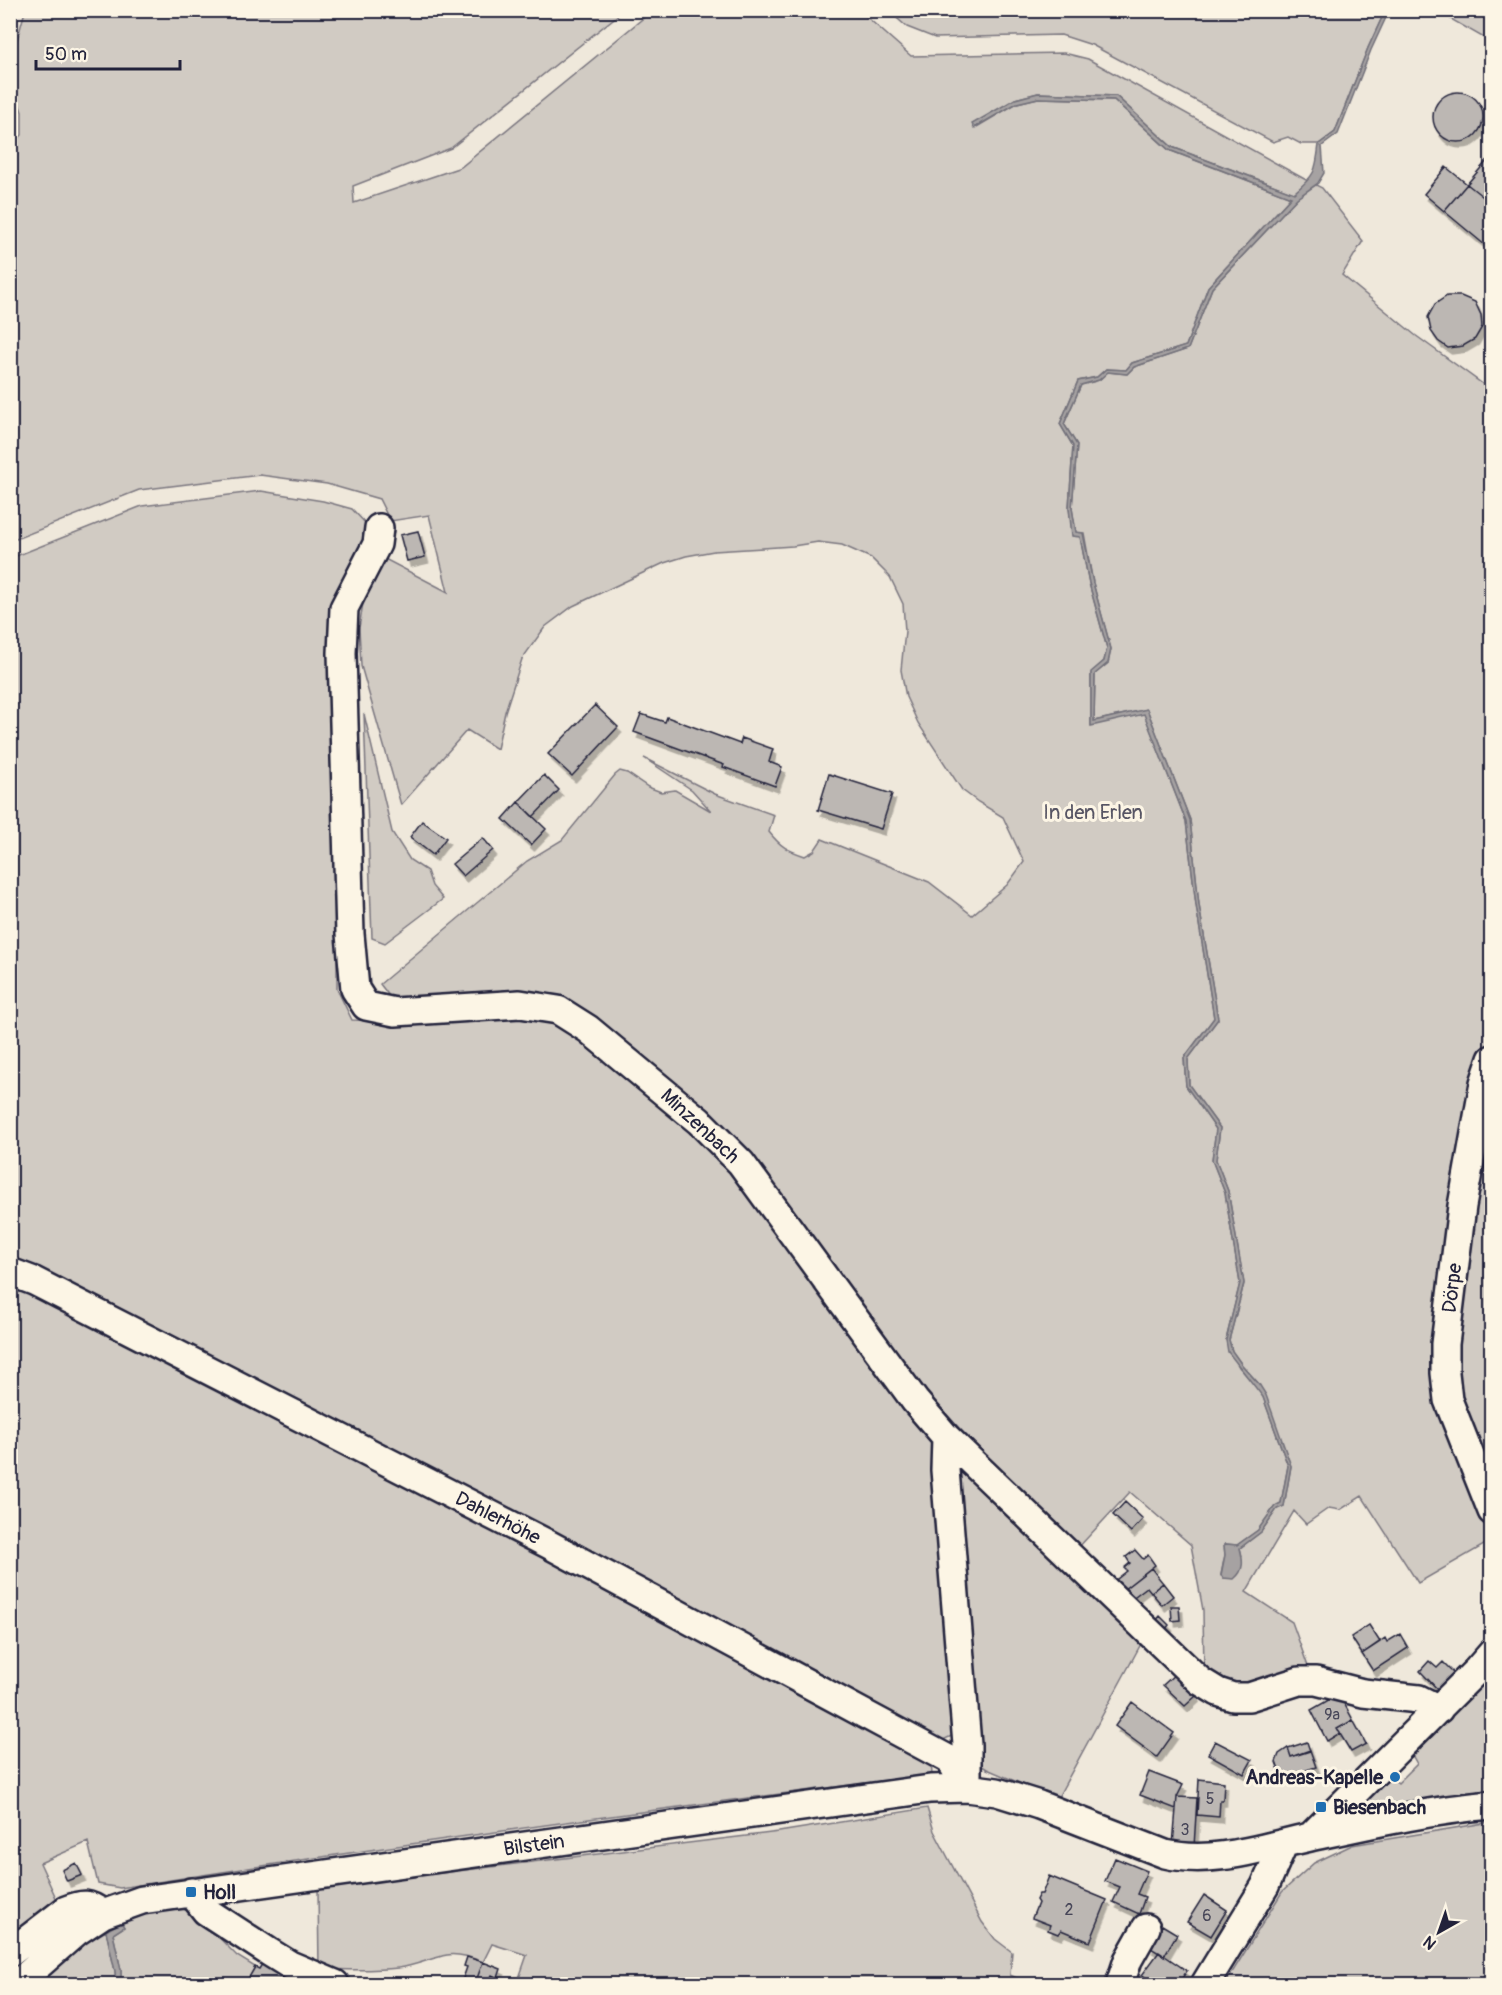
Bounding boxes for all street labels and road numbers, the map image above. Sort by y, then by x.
street label: Minzenbach [655,1083,745,1169]
street label: Dörpe [1437,1262,1467,1314]
street label: Dahlerhöhe [451,1486,545,1550]
street label: Bilstein [502,1828,566,1862]

